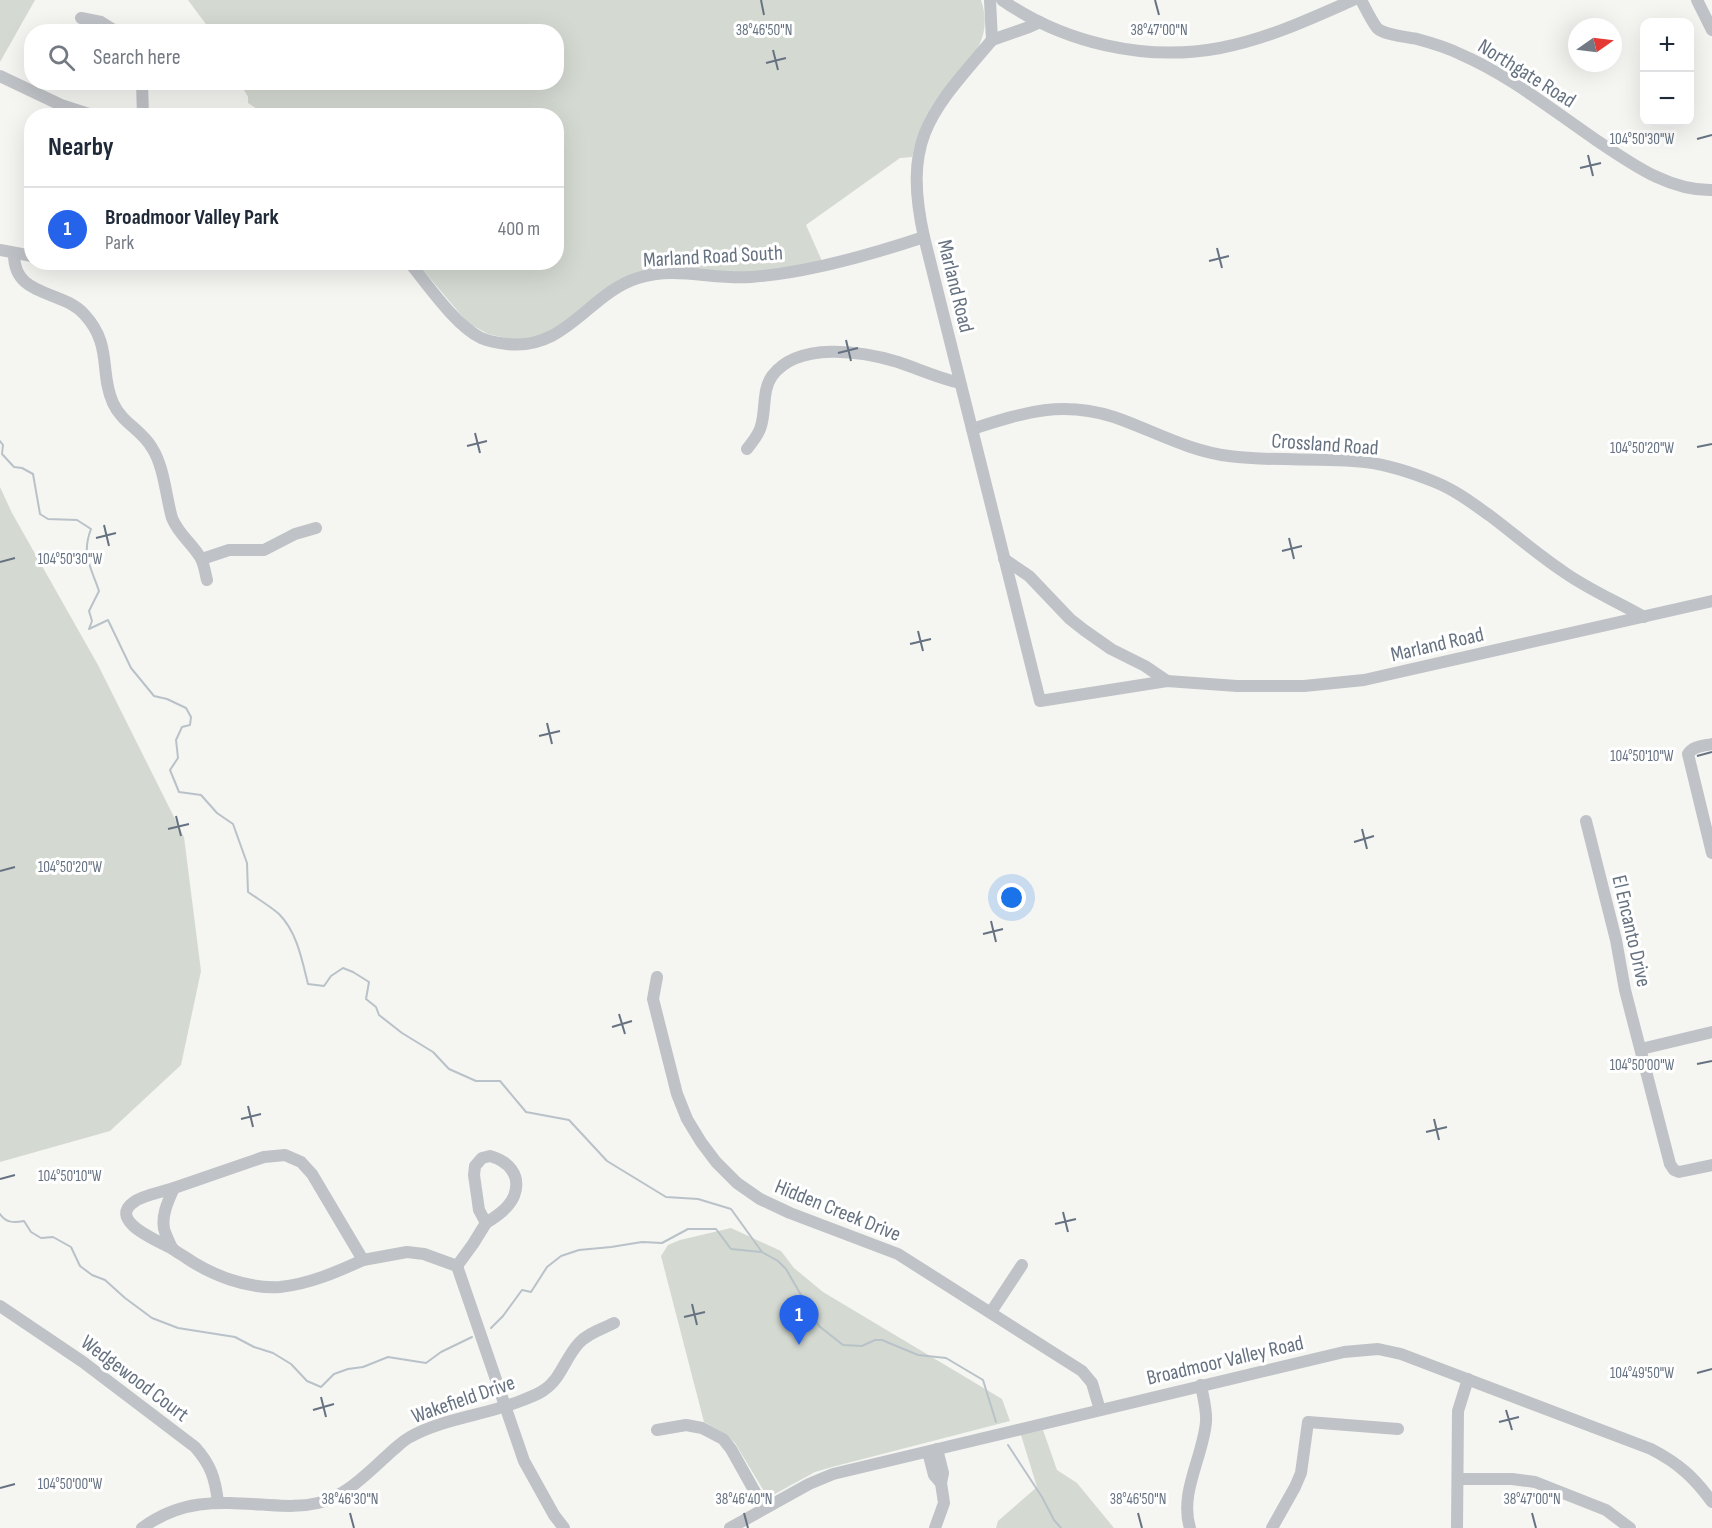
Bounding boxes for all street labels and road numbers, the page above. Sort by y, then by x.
street label: Northgate Road [1473,34,1580,113]
street label: Marland Road [932,237,979,335]
street label: Marland Road South [643,240,784,273]
street label: Crossland Road [1271,428,1379,461]
street label: Marland Road [1388,622,1486,667]
street label: El Encanto Drive [1607,873,1656,989]
street label: Hidden Creek Drive [771,1174,904,1247]
street label: Wedgewood Court [76,1330,194,1427]
street label: Broadmoor Valley Road [1144,1330,1306,1391]
street label: Wakefield Drive [408,1370,518,1429]

